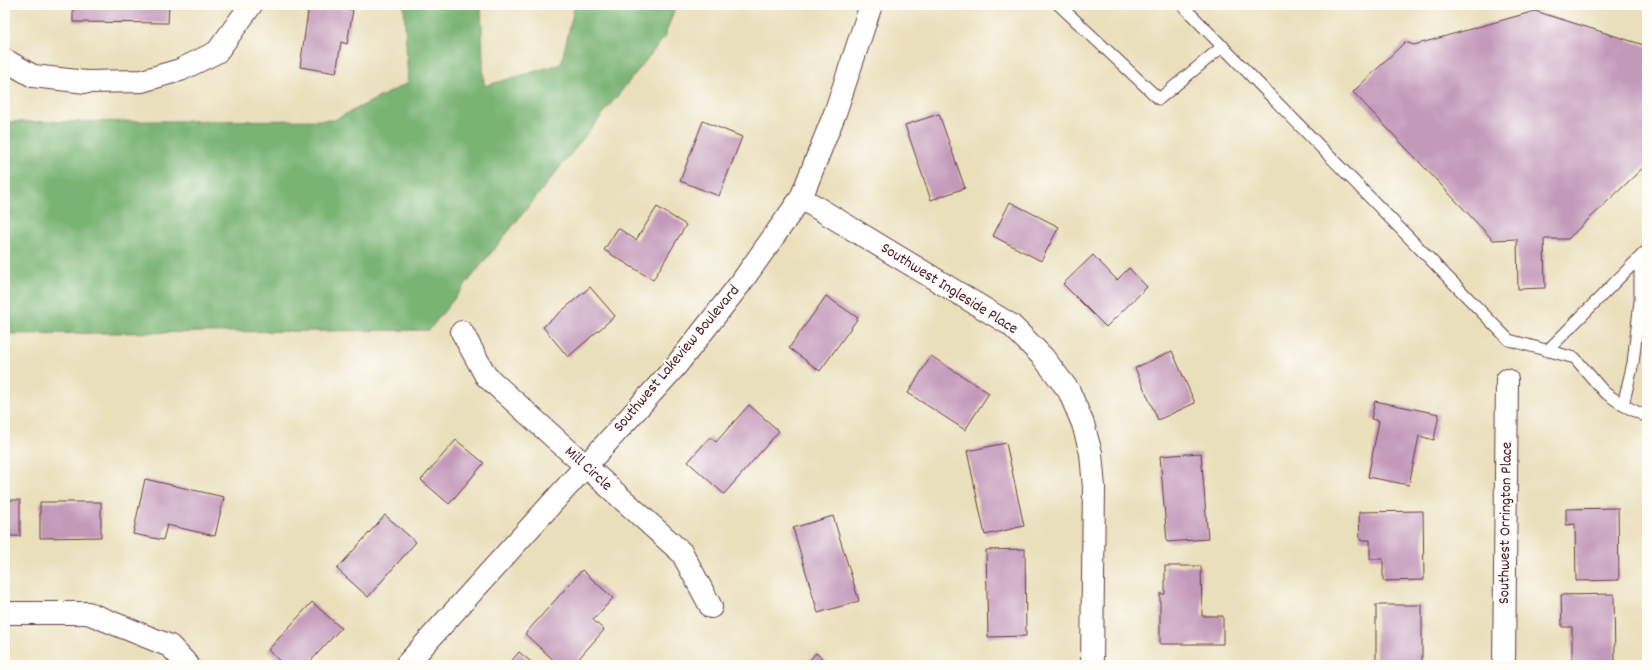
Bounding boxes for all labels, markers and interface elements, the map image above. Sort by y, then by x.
street label: Southwest Ingleside Place [876,237,1022,341]
street label: Southwest Lakeview Boulevard [608,280,746,438]
street label: Mill Circle [559,441,617,497]
street label: Southwest Orrington Place [1493,442,1519,604]

